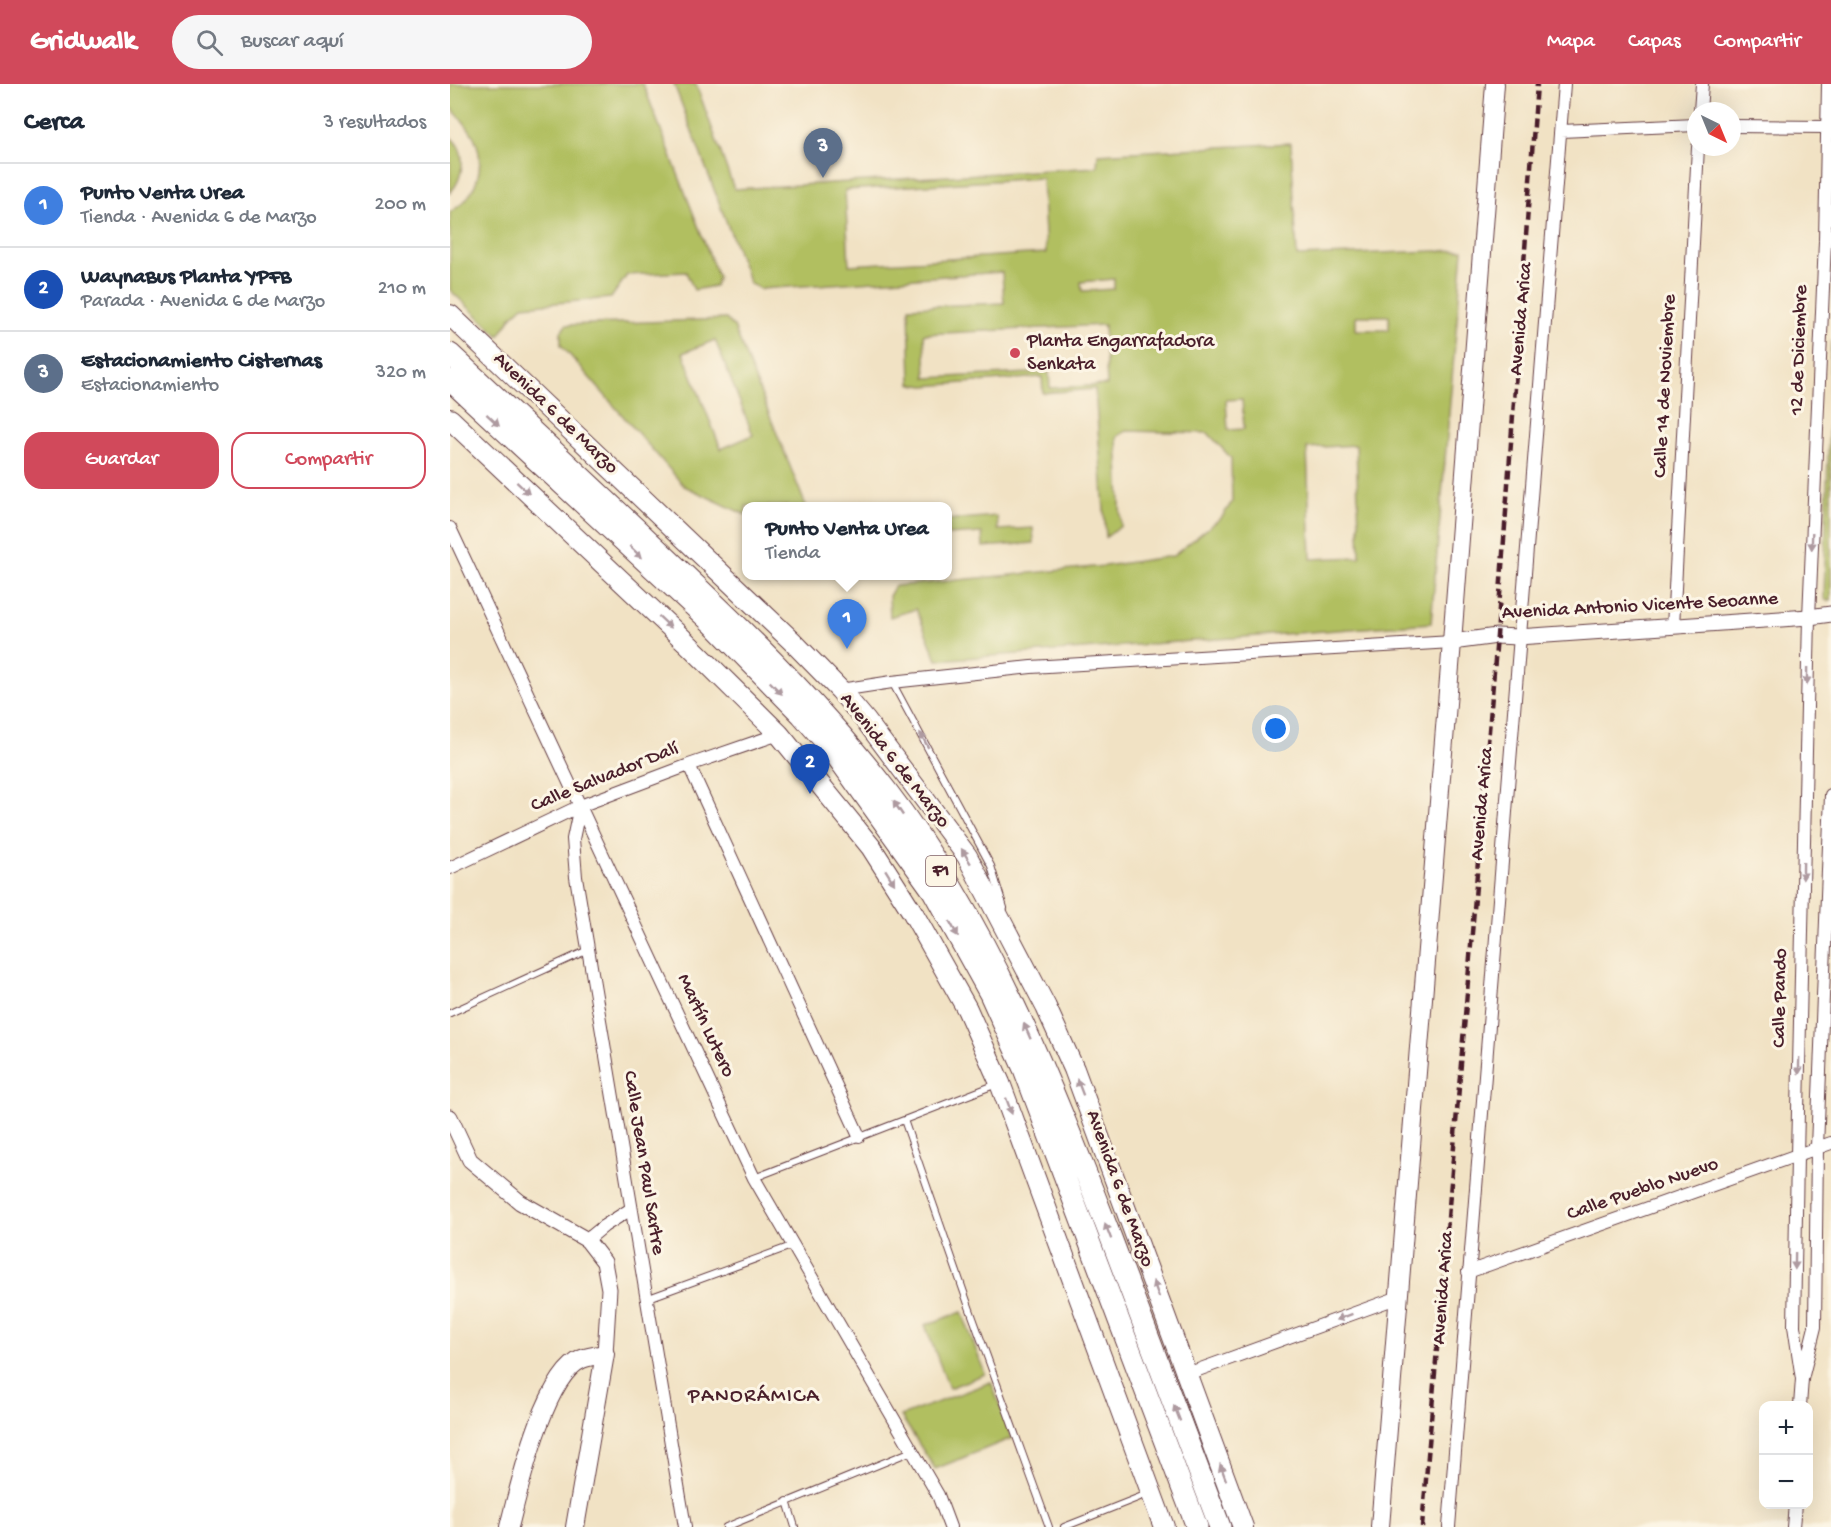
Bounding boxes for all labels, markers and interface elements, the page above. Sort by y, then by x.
search box [172,15,592,69]
text: Gridwalk [30,26,136,59]
icon: search [193,26,226,59]
text: Buscar aquí [241,29,344,55]
text: Mapa [1547,30,1595,55]
text: Capas [1628,30,1681,55]
text: Compartir [1714,30,1801,55]
north arrow [1687,102,1741,156]
text: Cerca [24,108,84,139]
text: 3 resultados [324,112,426,135]
pin: 3 [804,128,842,178]
text: Punto Venta Urea [81,181,244,207]
text: 1 [39,194,48,217]
text: 200 m [375,194,426,217]
text: Tienda · Avenida 6 de Marzo [81,207,317,230]
street label: Avenida Arica [1506,261,1538,377]
text: WaynaBus Planta YPFB [81,265,291,291]
text: 2 [39,278,48,301]
text: 210 m [378,278,426,301]
street label: 12 de Diciembre [1786,284,1814,417]
text: Parada · Avenida 6 de Marzo [81,291,325,314]
street label: Calle 14 de Noviembre [1650,293,1682,478]
place label: Planta Engarrafadora Senkata [1026,331,1215,377]
marker: Planta Engarrafadora Senkata [1008,346,1022,360]
street label: Avenida 6 de Marzo [488,348,622,480]
text: Estacionamiento Cisternas [81,349,322,375]
text: 3 [38,362,49,385]
text: 320 m [376,362,426,385]
text: Estacionamiento [81,375,219,398]
one-way arrow [485,413,500,426]
button: Guardar [24,432,219,489]
button: Compartir [231,432,426,489]
one-way arrow [516,480,530,494]
popup [742,502,952,580]
text: Punto Venta Urea [765,517,929,543]
one-way arrow [1807,532,1816,551]
text: Tienda [765,543,820,566]
one-way arrow [628,545,643,558]
street label: Avenida Antonio Vicente Seoanne [1501,588,1780,626]
pin: 1 [828,600,866,649]
one-way arrow [657,614,671,628]
one-way arrow [1803,666,1812,685]
one-way arrow [769,681,783,696]
street label: Avenida 6 de Marzo [834,689,954,833]
your location [1261,714,1290,743]
one-way arrow [919,731,929,748]
street label: Calle Salvador Dalí [528,738,683,818]
pin: 2 [790,744,830,794]
street label: Avenida Arica [1467,746,1499,862]
one-way arrow [893,800,904,816]
one-way arrow [960,848,971,864]
road number: F1 [926,856,956,886]
one-way arrow [1798,861,1808,880]
one-way arrow [885,869,896,885]
one-way arrow [948,920,958,937]
street label: Calle Pando [1769,948,1793,1048]
street label: Martín Lutero [671,971,739,1081]
one-way arrow [1021,1022,1031,1040]
one-way arrow [1794,1056,1804,1075]
street label: Calle Jean Paul Sartre [617,1069,669,1257]
one-way arrow [1075,1078,1085,1096]
one-way arrow [1005,1097,1014,1115]
street label: Avenida 6 de Marzo [1080,1107,1158,1271]
street label: Calle Pueblo Nuevo [1564,1153,1722,1227]
one-way arrow [1103,1222,1112,1240]
street label: Avenida Arica [1429,1230,1459,1345]
one-way arrow [1790,1251,1800,1270]
one-way arrow [1150,1280,1160,1298]
one-way arrow [1335,1312,1353,1322]
district label: PANORÁMICA [687,1384,820,1410]
map controls [1759,1401,1813,1509]
button: + [1759,1401,1813,1455]
one-way arrow [1172,1404,1182,1422]
button: − [1759,1455,1813,1509]
one-way arrow [1218,1463,1228,1481]

